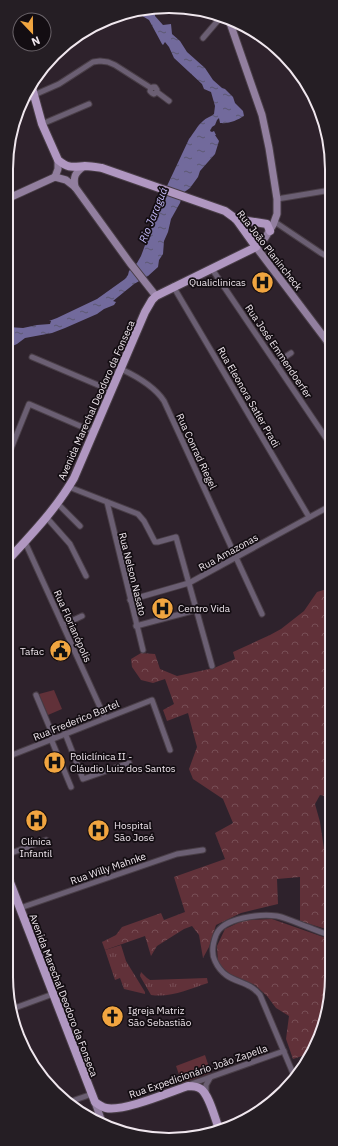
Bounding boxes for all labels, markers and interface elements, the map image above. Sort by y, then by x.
north arrow [12,12,52,52]
text: N [29,33,42,49]
water label: Rio Jaraguá [136,185,170,245]
street label: Rua João Planincheck [234,208,305,294]
hospital icon: Qualiclinicas [249,269,275,295]
place label: Qualiclinicas [189,276,246,289]
street label: Rua José Emmendoerfer [242,302,315,401]
street label: Avenida Marechal Deodoro da Fonseca [55,318,138,482]
street label: Rua Eleonora Satler Pradi [214,345,283,450]
street label: Rua Conrad Riegel [173,411,220,491]
street label: Rua Nelson Nasato [116,531,149,617]
street label: Rua Amazonas [196,531,260,574]
street label: Rua Florianópolis [51,588,94,665]
hospital icon: Centro Vida [149,595,175,621]
place label: Centro Vida [178,602,231,615]
public building icon: Tafac [47,638,73,664]
place label: Tafac [20,645,44,658]
street label: Rua Frederico Bartel [31,697,121,744]
hospital icon: Policlínica II - Cláudio Luiz dos Santos [41,749,67,775]
place label: Policlínica II - Cláudio Luiz dos Santos [70,750,176,775]
hospital icon: Clínica Infantil [23,808,49,834]
hospital icon: Hospital São José [85,818,111,844]
place label: Hospital São José [114,819,155,844]
place label: Clínica Infantil [20,835,53,860]
street label: Rua Willy Mahnke [69,849,148,888]
street label: Avenida Marechal Deodoro da Fonseca [26,912,101,1079]
church icon: Igreja Matriz São Sebastião [100,1003,126,1029]
place label: Igreja Matriz São Sebastião [128,1004,192,1029]
street label: Rua Expedicionário João Zapella [127,1041,270,1101]

